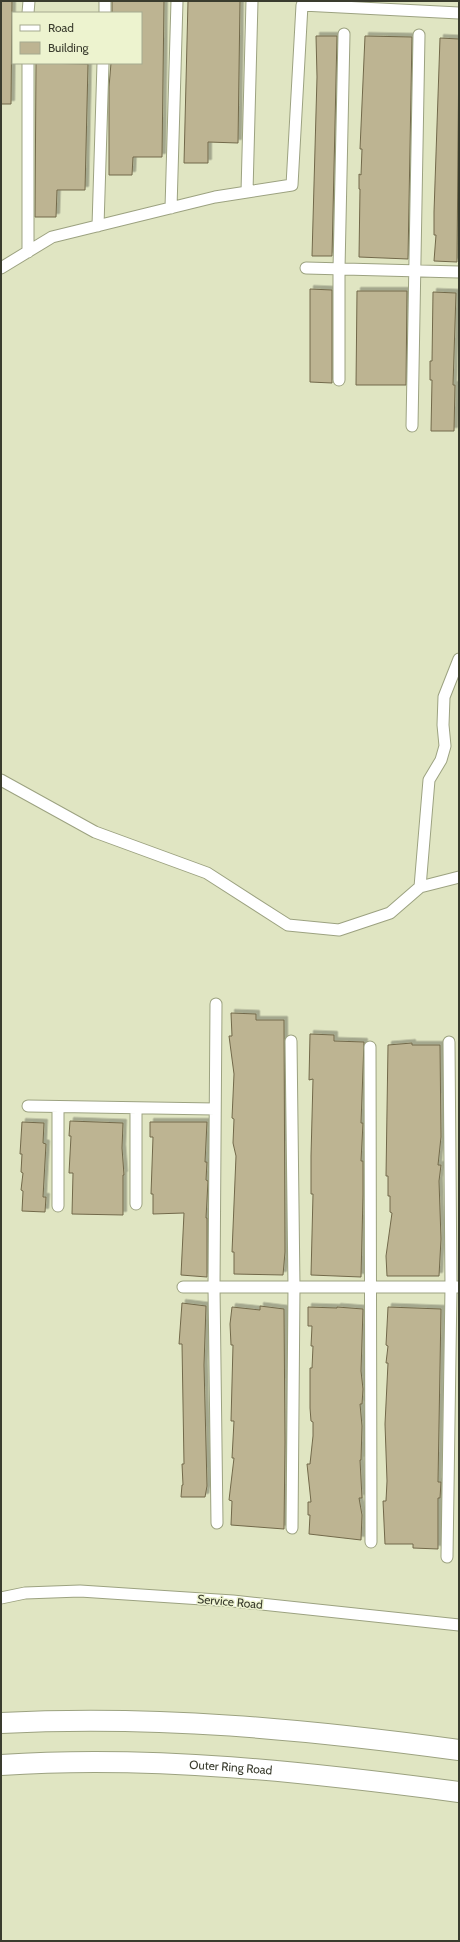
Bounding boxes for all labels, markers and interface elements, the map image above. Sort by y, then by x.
legend [12,12,142,64]
text: Road [48,20,74,35]
text: Building [48,40,90,55]
street label: Service Road [197,1591,263,1612]
street label: Outer Ring Road [189,1757,273,1778]

